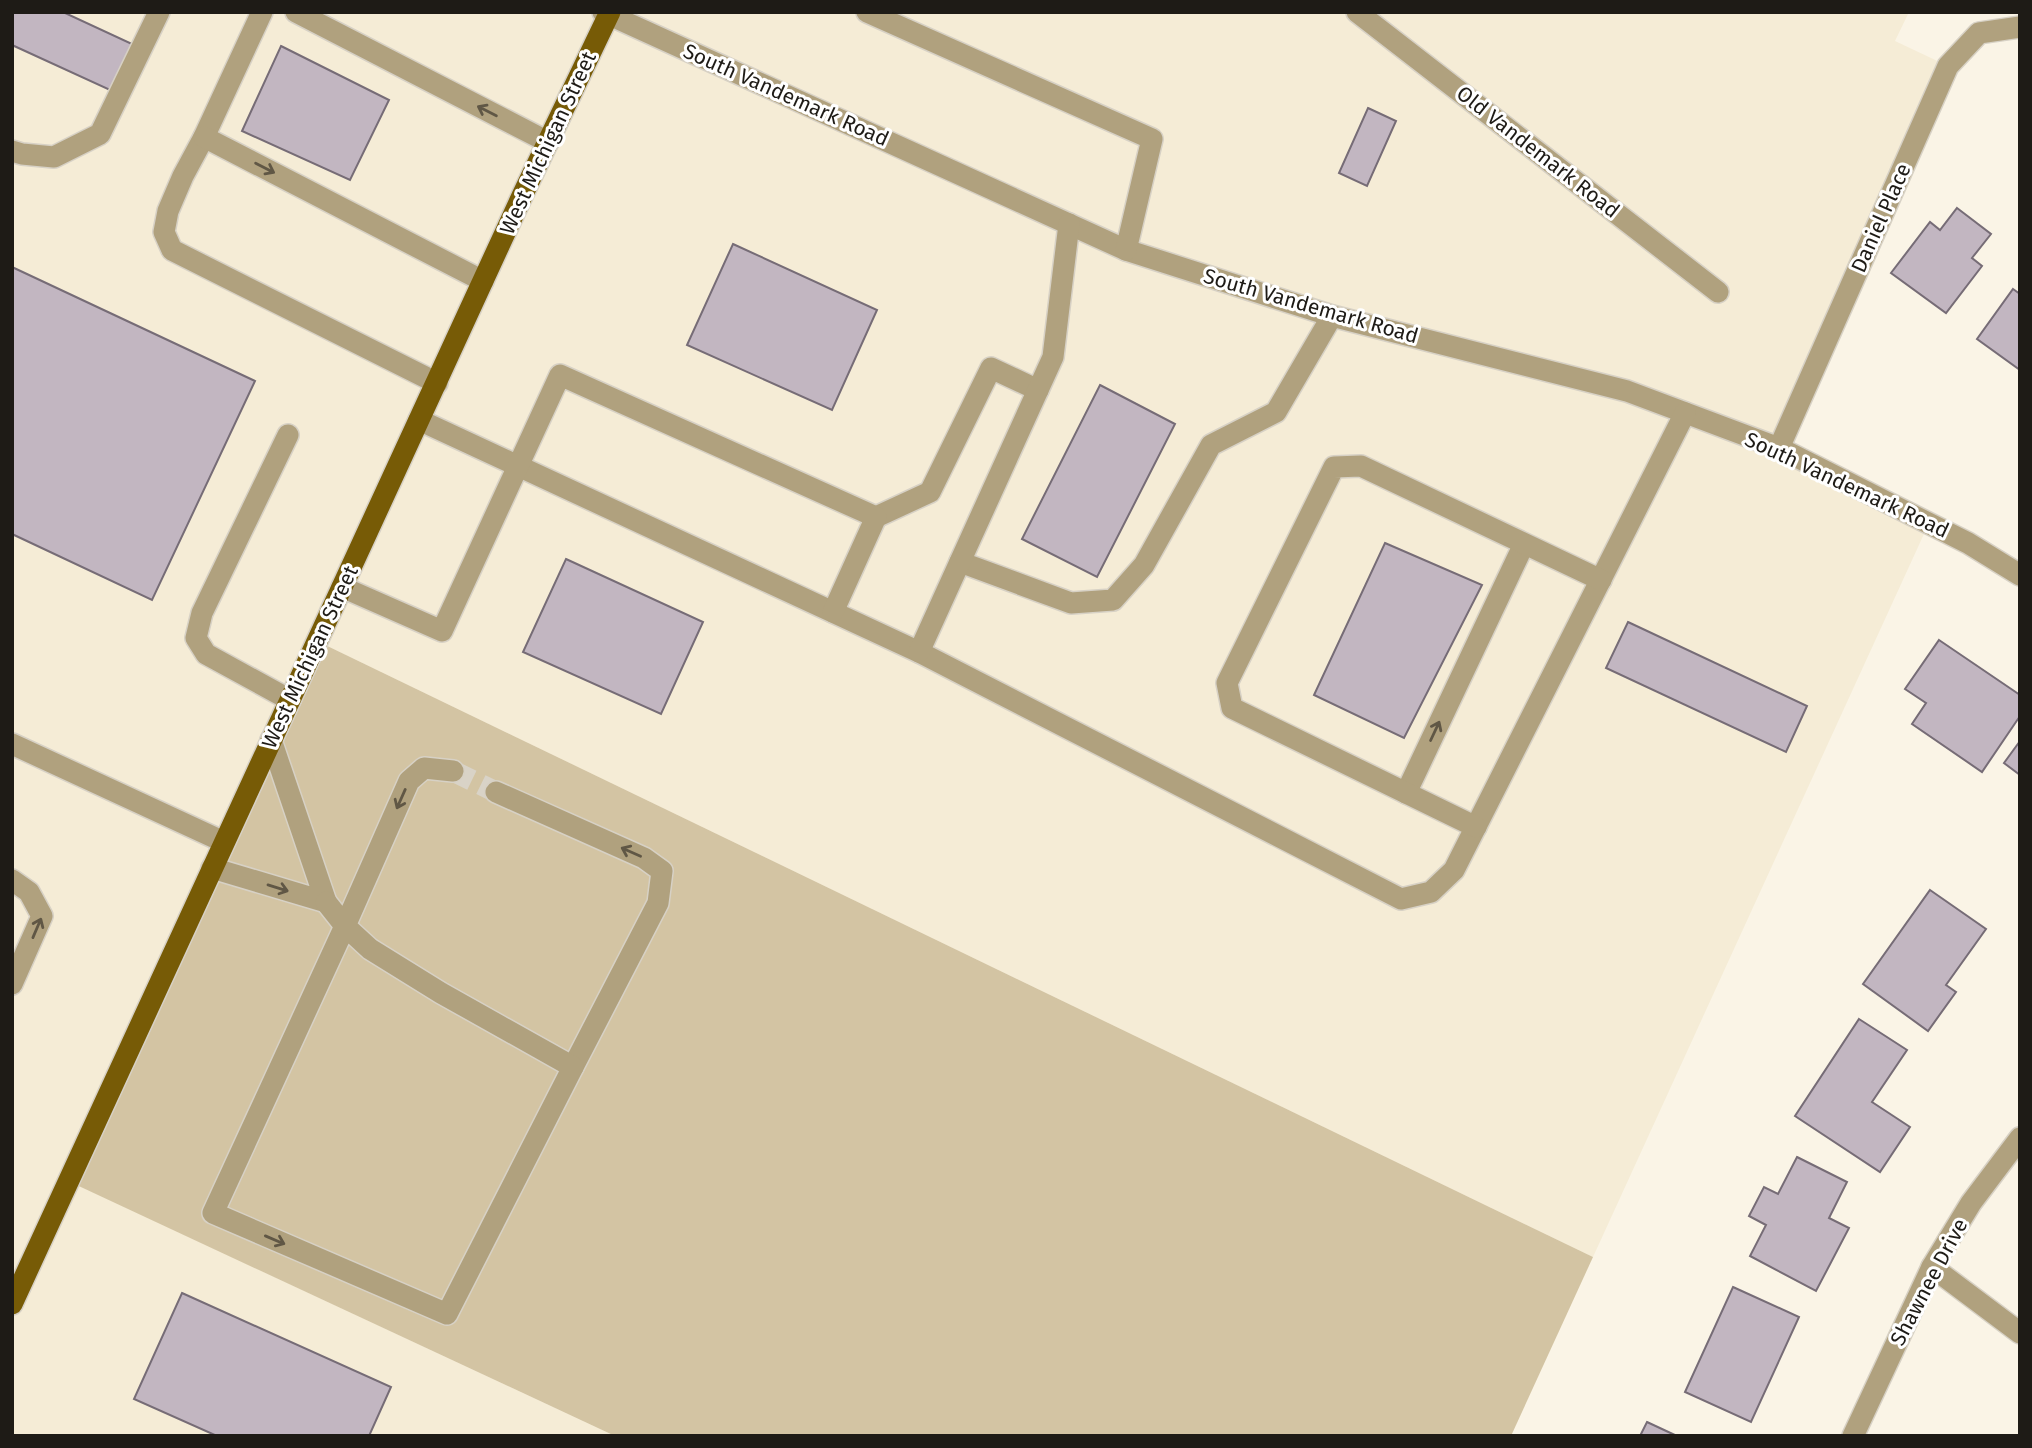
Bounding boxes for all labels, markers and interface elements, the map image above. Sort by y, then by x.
street label: South Vandemark Road [679,38,893,152]
street label: West Michigan Street [494,47,602,239]
street label: Old Vandemark Road [1451,80,1625,224]
one-way arrow [478,103,498,117]
street label: Daniel Place [1845,159,1917,277]
one-way arrow [254,162,275,176]
street label: South Vandemark Road [1201,263,1421,349]
street label: South Vandemark Road [1741,426,1953,544]
street label: West Michigan Street [256,561,364,753]
one-way arrow [1429,721,1442,742]
one-way arrow [394,787,407,809]
one-way arrow [621,845,642,858]
one-way arrow [267,882,289,895]
one-way arrow [31,918,44,939]
street label: Shawnee Drive [1885,1214,1973,1350]
one-way arrow [264,1234,286,1247]

